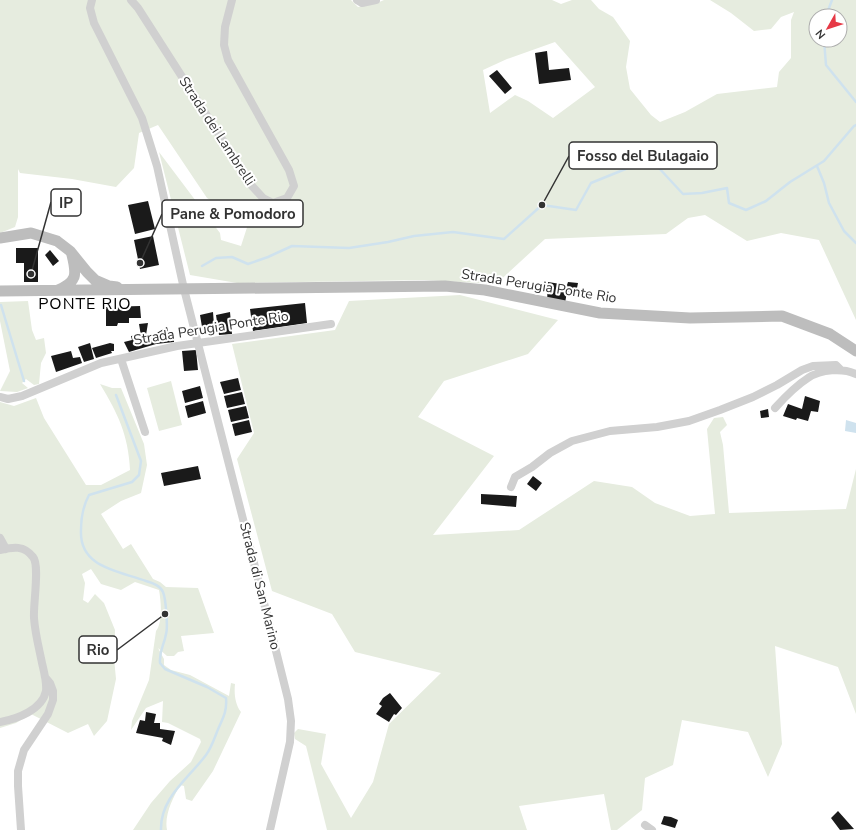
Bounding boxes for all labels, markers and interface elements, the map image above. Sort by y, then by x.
north arrow [808,8,848,48]
text: N [812,26,829,42]
street label: Strada dei Lambrelli [175,73,259,189]
callout: Fosso del Bulagaio [569,142,717,169]
text: Fosso del Bulagaio [577,146,709,166]
callout: IP [51,189,81,216]
text: IP [59,193,73,213]
callout: Pane & Pomodoro [162,200,303,227]
text: Pane & Pomodoro [170,204,296,224]
street label: Strada Perugia Ponte Rio [460,264,618,308]
district label: PONTE RIO [38,293,132,315]
street label: Strada Perugia Ponte Rio [132,306,290,350]
street label: Strada di San Marino [235,520,285,652]
callout: Rio [79,636,117,663]
text: Rio [87,640,110,660]

